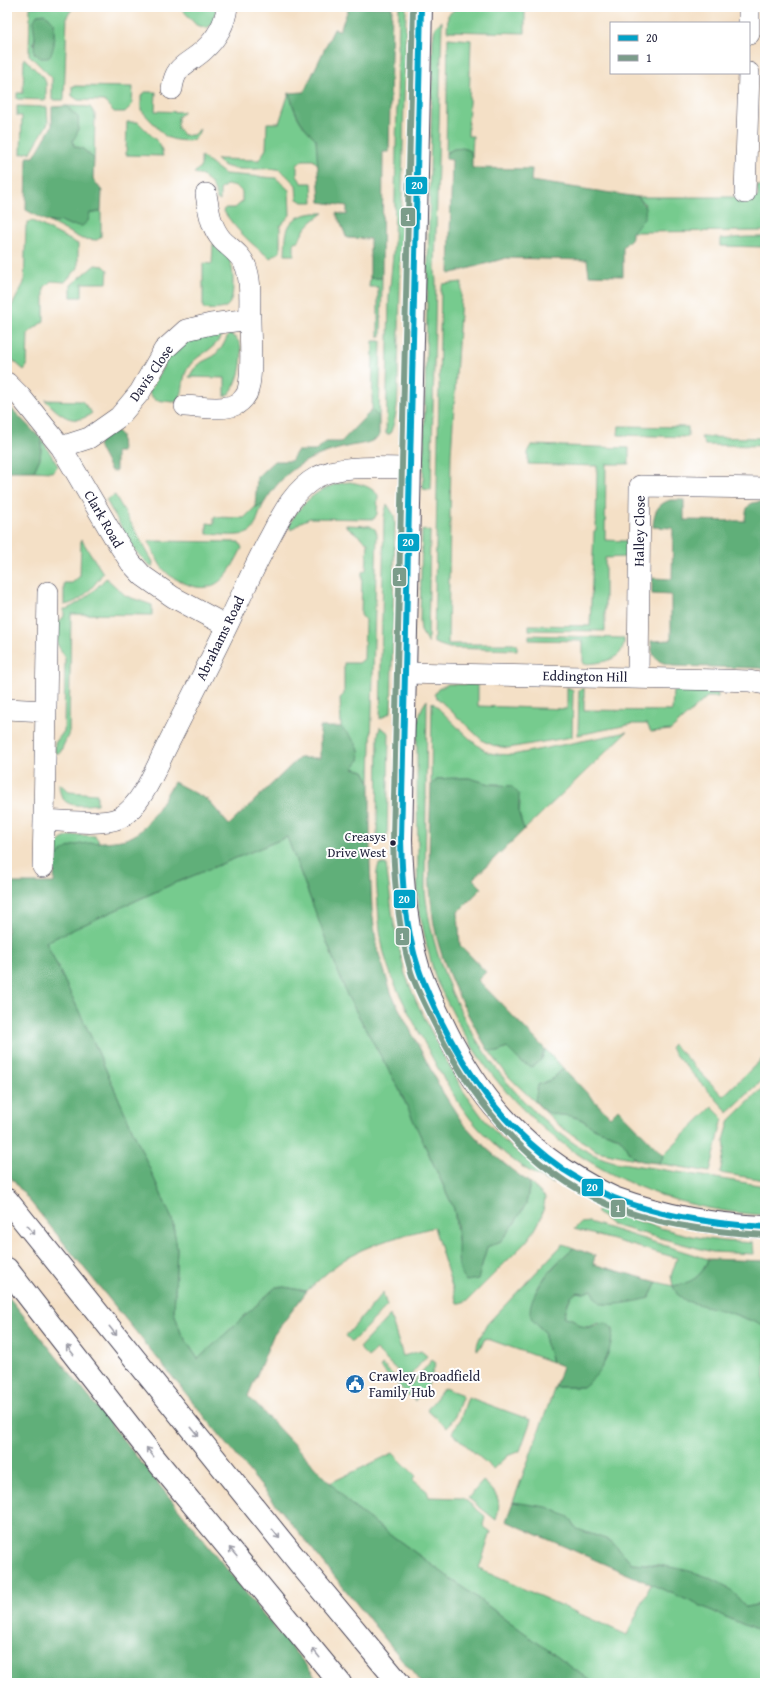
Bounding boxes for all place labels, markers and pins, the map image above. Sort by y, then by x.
place label: Creasys Drive West [328,827,386,862]
marker: Creasys Drive West [388,838,398,848]
place label: Crawley Broadfield Family Hub [369,1366,481,1402]
public building icon: Crawley Broadfield Family Hub [344,1373,366,1395]

